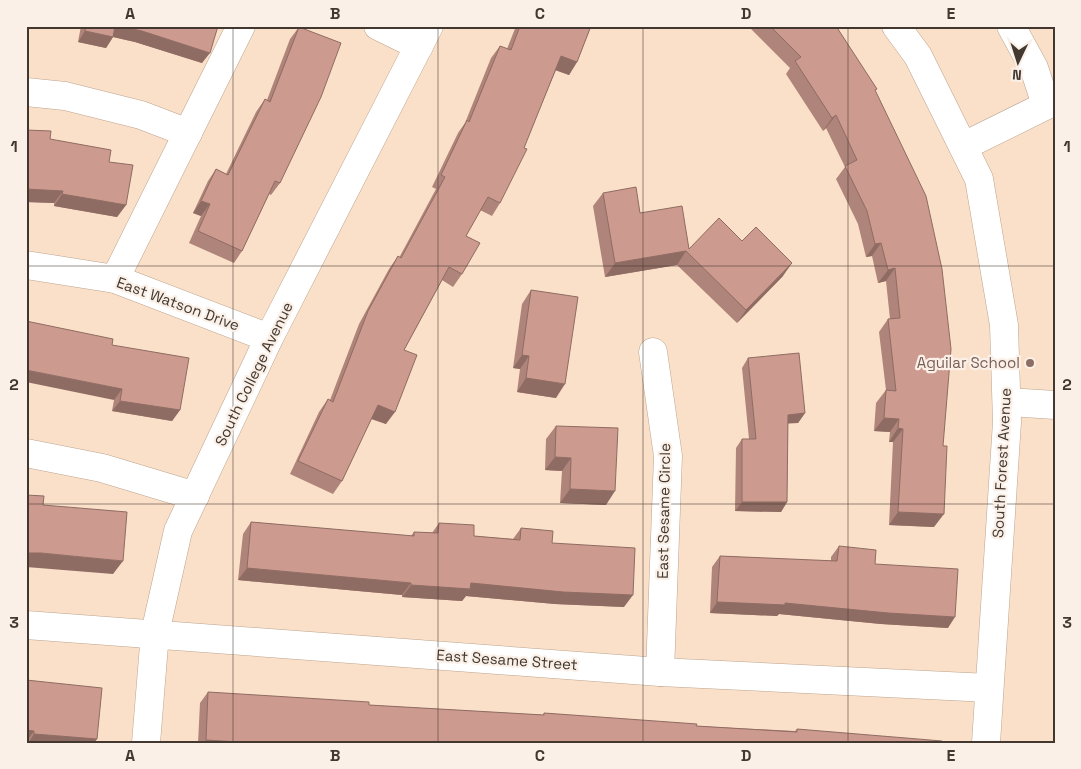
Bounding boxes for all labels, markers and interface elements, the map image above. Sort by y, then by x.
text: A [125,3,135,24]
text: B [330,3,340,24]
text: C [535,3,545,24]
text: D [741,3,751,24]
text: E [947,3,956,24]
north arrow [994,38,1044,88]
text: N [1012,66,1022,84]
text: 1 [10,136,18,157]
text: 1 [1063,136,1071,157]
street label: East Watson Drive [114,272,242,335]
street label: South College Avenue [210,299,297,449]
place label: Aguilar School [917,353,1020,372]
marker: Aguilar School [1024,357,1036,369]
text: 2 [9,374,19,395]
text: 2 [1062,374,1072,395]
street label: South Forest Avenue [988,387,1015,539]
street label: East Sesame Circle [653,443,674,579]
text: 3 [9,612,19,633]
text: 3 [1062,612,1072,633]
street label: East Sesame Street [436,645,578,674]
text: A [125,745,135,766]
text: B [330,745,340,766]
text: C [535,745,545,766]
text: D [741,745,751,766]
text: E [947,745,956,766]

